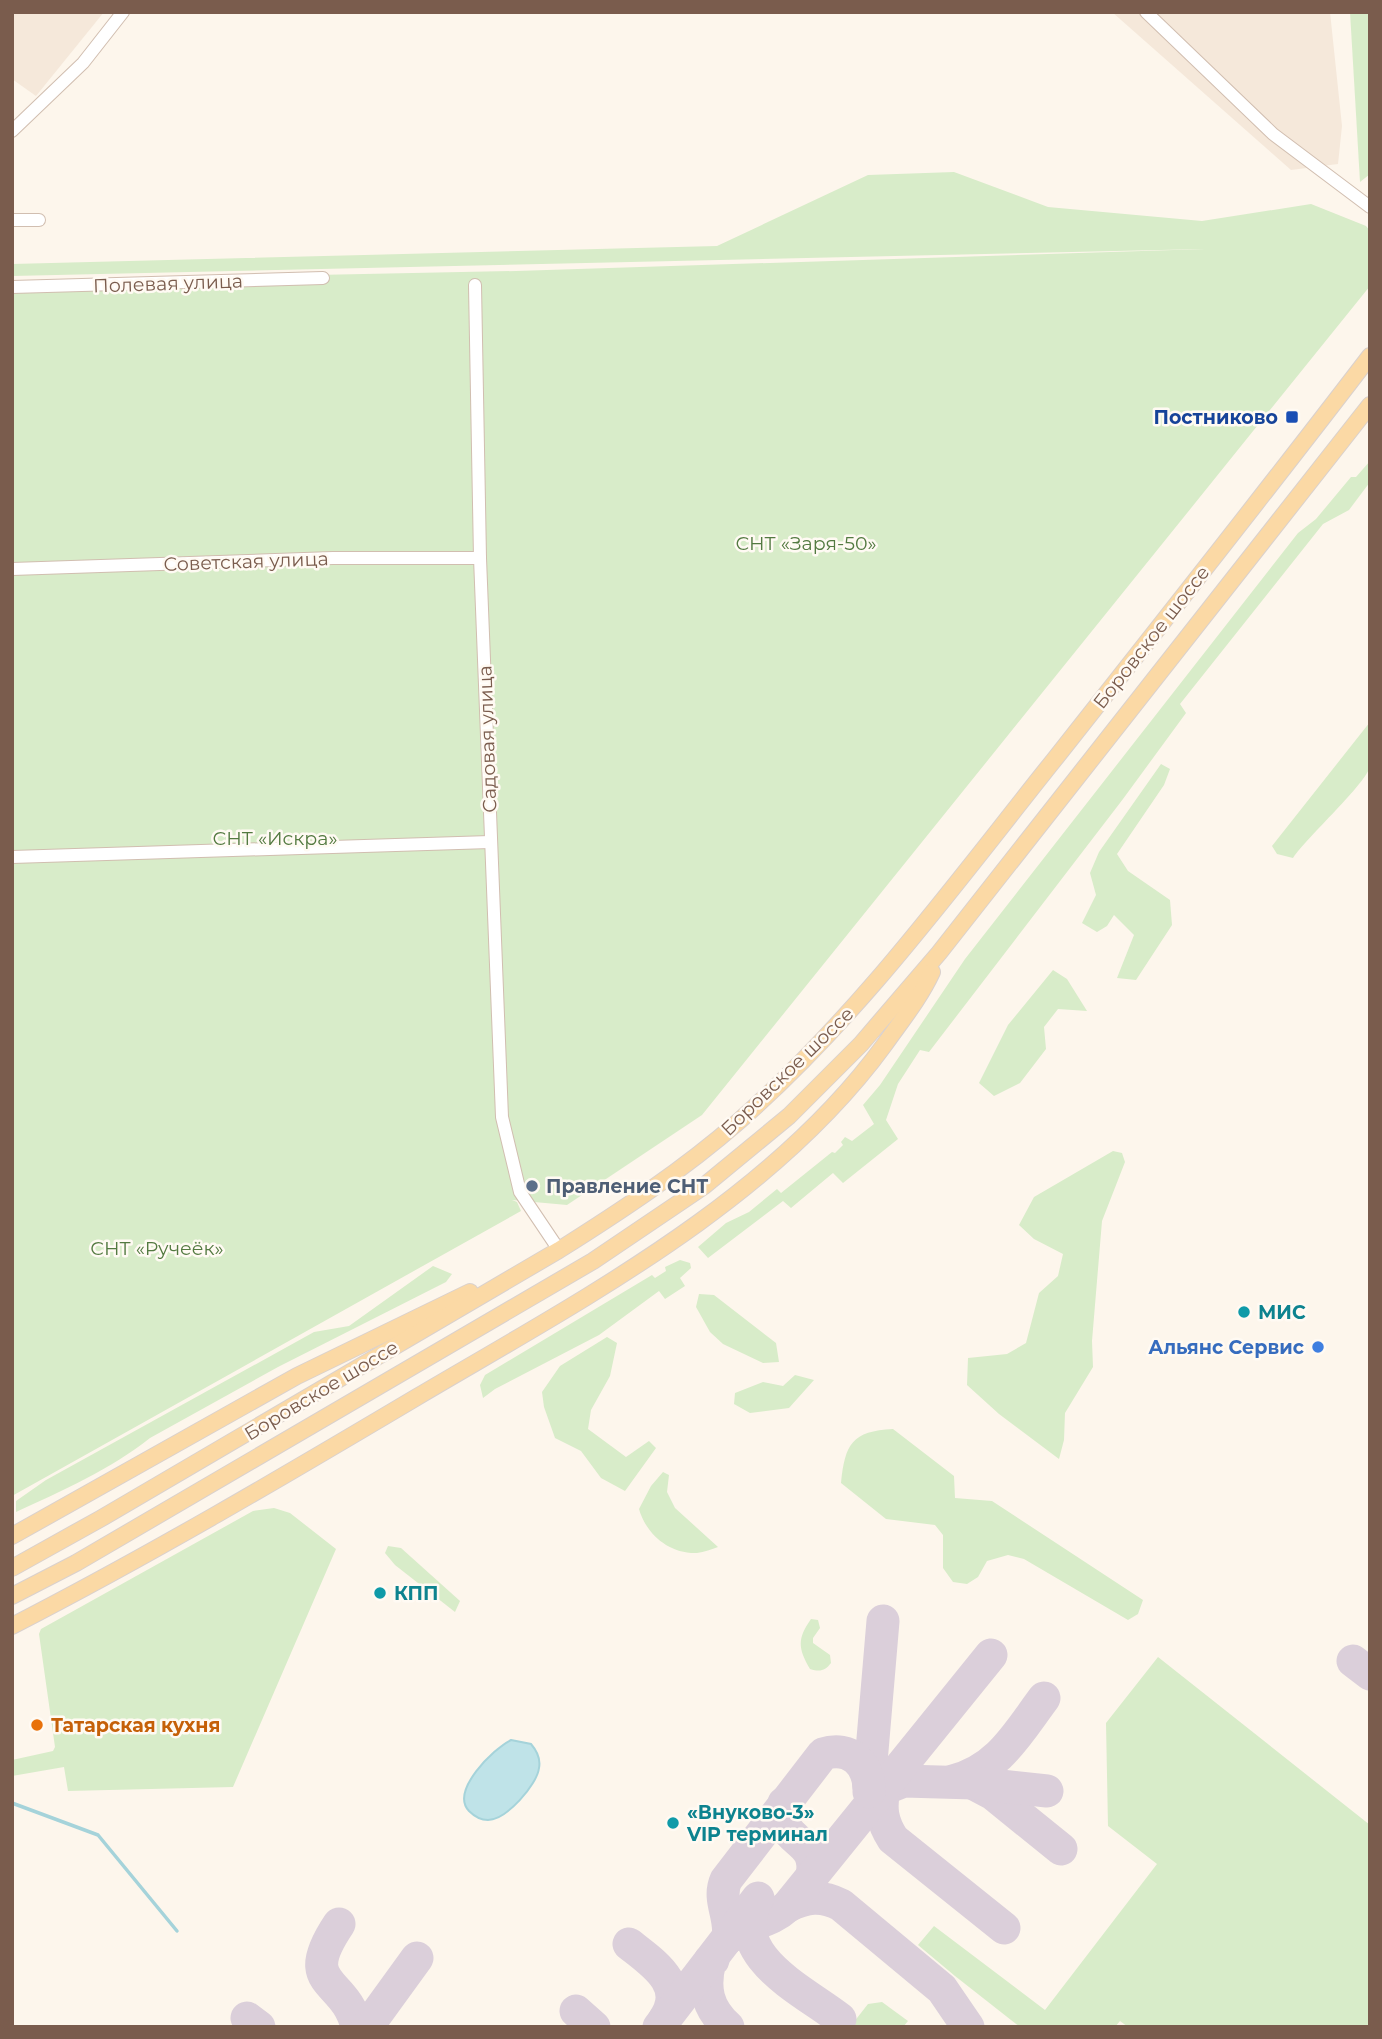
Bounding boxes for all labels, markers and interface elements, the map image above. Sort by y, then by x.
street label: Полевая улица [93,269,243,298]
place label: Постниково [1154,406,1278,429]
marker: Постниково [1284,409,1300,425]
park label: СНТ «Заря-50» [735,532,877,555]
street label: Советская улица [163,547,329,576]
street label: Боровское шоссе [1088,561,1214,713]
street label: Садовая улица [473,665,502,813]
park label: СНТ «Искра» [213,827,337,850]
street label: Боровское шоссе [716,1002,858,1141]
place label: Правление СНТ [546,1175,708,1198]
marker: Правление СНТ [524,1178,540,1194]
park label: СНТ «Ручеёк» [90,1237,224,1260]
place label: МИС [1258,1301,1306,1324]
marker: МИС [1236,1304,1252,1320]
street label: Боровское шоссе [240,1335,402,1445]
place label: Альянс Сервис [1148,1336,1304,1359]
marker: Альянс Сервис [1310,1339,1326,1355]
place label: КПП [394,1582,438,1605]
marker: КПП [372,1585,388,1601]
place label: Татарская кухня [51,1714,220,1737]
marker: Татарская кухня [29,1717,45,1733]
place label: «Внуково-3» VIP терминал [686,1801,828,1846]
marker: «Внуково-3» VIP терминал [665,1815,681,1831]

